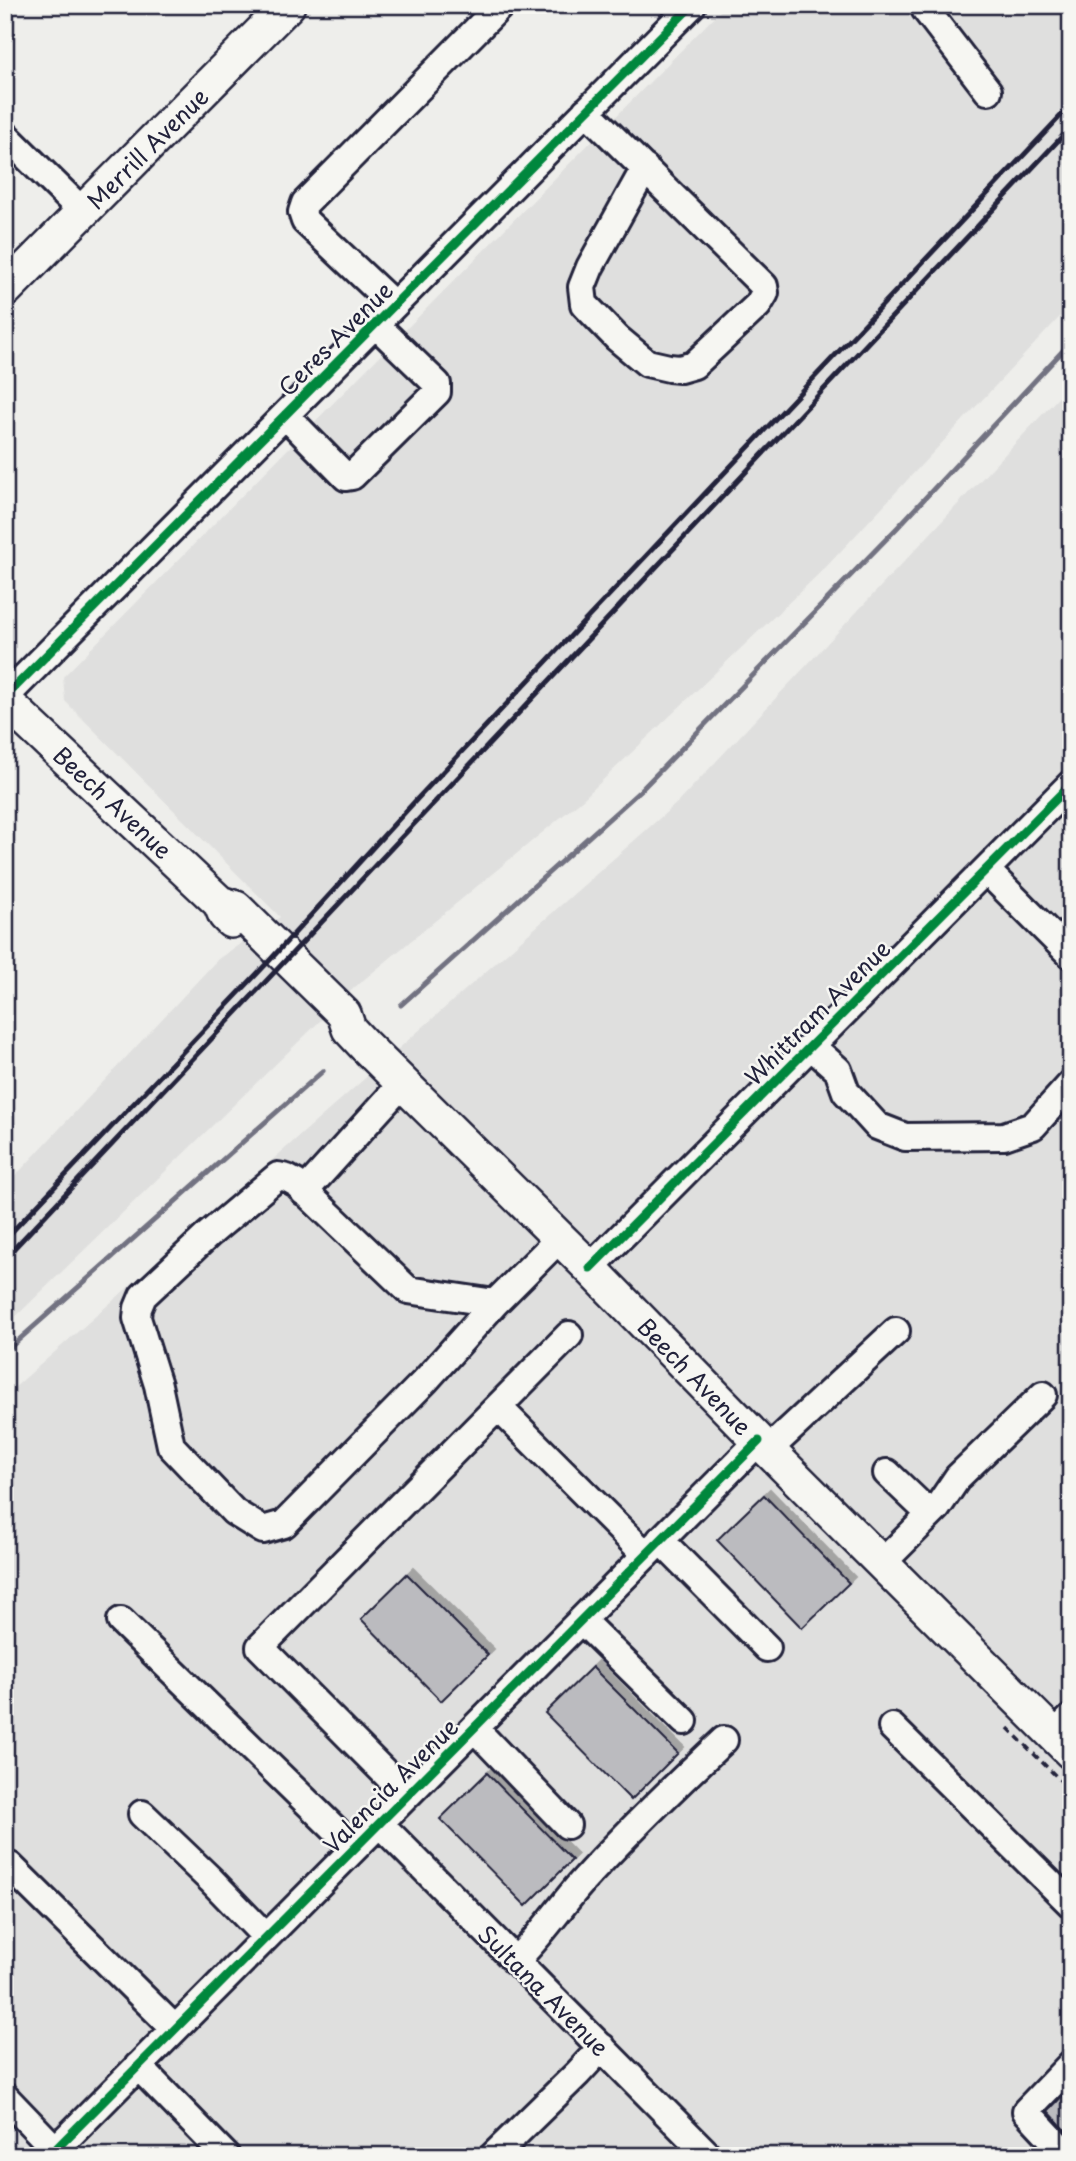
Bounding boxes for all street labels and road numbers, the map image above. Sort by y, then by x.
street label: Merrill Avenue [78,79,216,217]
street label: Ceres Avenue [270,273,400,403]
street label: Beech Avenue [46,738,180,866]
street label: Whittram Avenue [736,931,898,1093]
street label: Beech Avenue [630,1309,760,1443]
street label: Valencia Avenue [314,1709,466,1861]
street label: Sultana Avenue [470,1916,618,2064]

